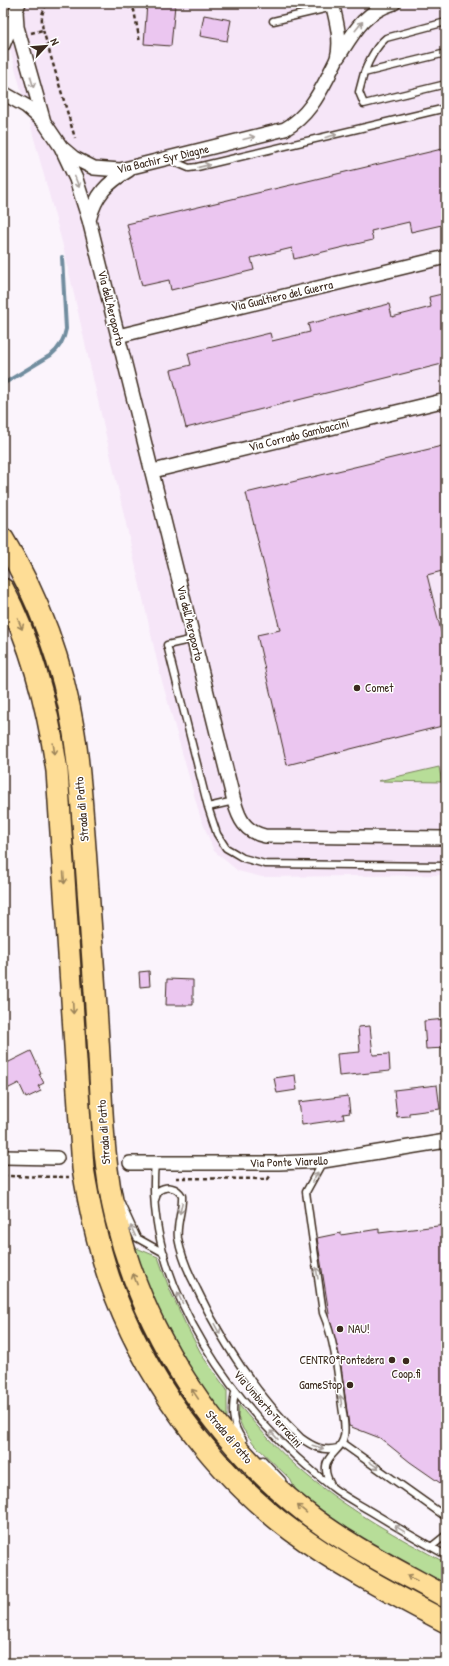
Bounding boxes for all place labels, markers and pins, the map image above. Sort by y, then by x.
place label: Comet [365,679,394,696]
marker: Comet [352,683,362,693]
place label: NAU! [348,1320,370,1337]
marker: NAU! [335,1324,345,1334]
place label: CENTRO*Pontedera [299,1351,384,1368]
marker: CENTRO*Pontedera [387,1355,397,1365]
marker: Coop.fi [401,1356,411,1366]
place label: Coop.fi [392,1365,421,1382]
place label: GameStop [299,1376,342,1393]
marker: GameStop [345,1380,355,1390]

